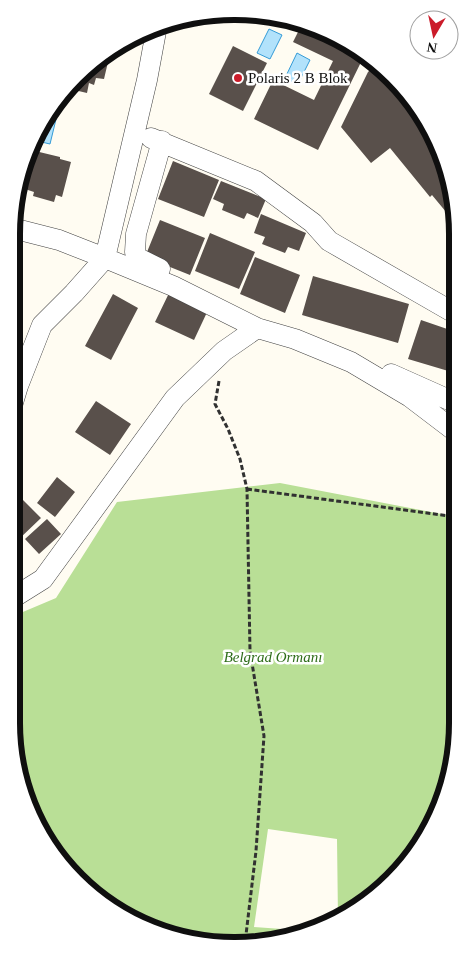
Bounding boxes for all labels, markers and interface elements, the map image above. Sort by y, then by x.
north arrow [409,10,459,60]
text: N [426,39,438,56]
place label: Polaris 2 B Blok [248,70,348,86]
marker: Polaris 2 B Blok [232,72,244,84]
park label: Belgrad Ormanı [224,649,322,665]

